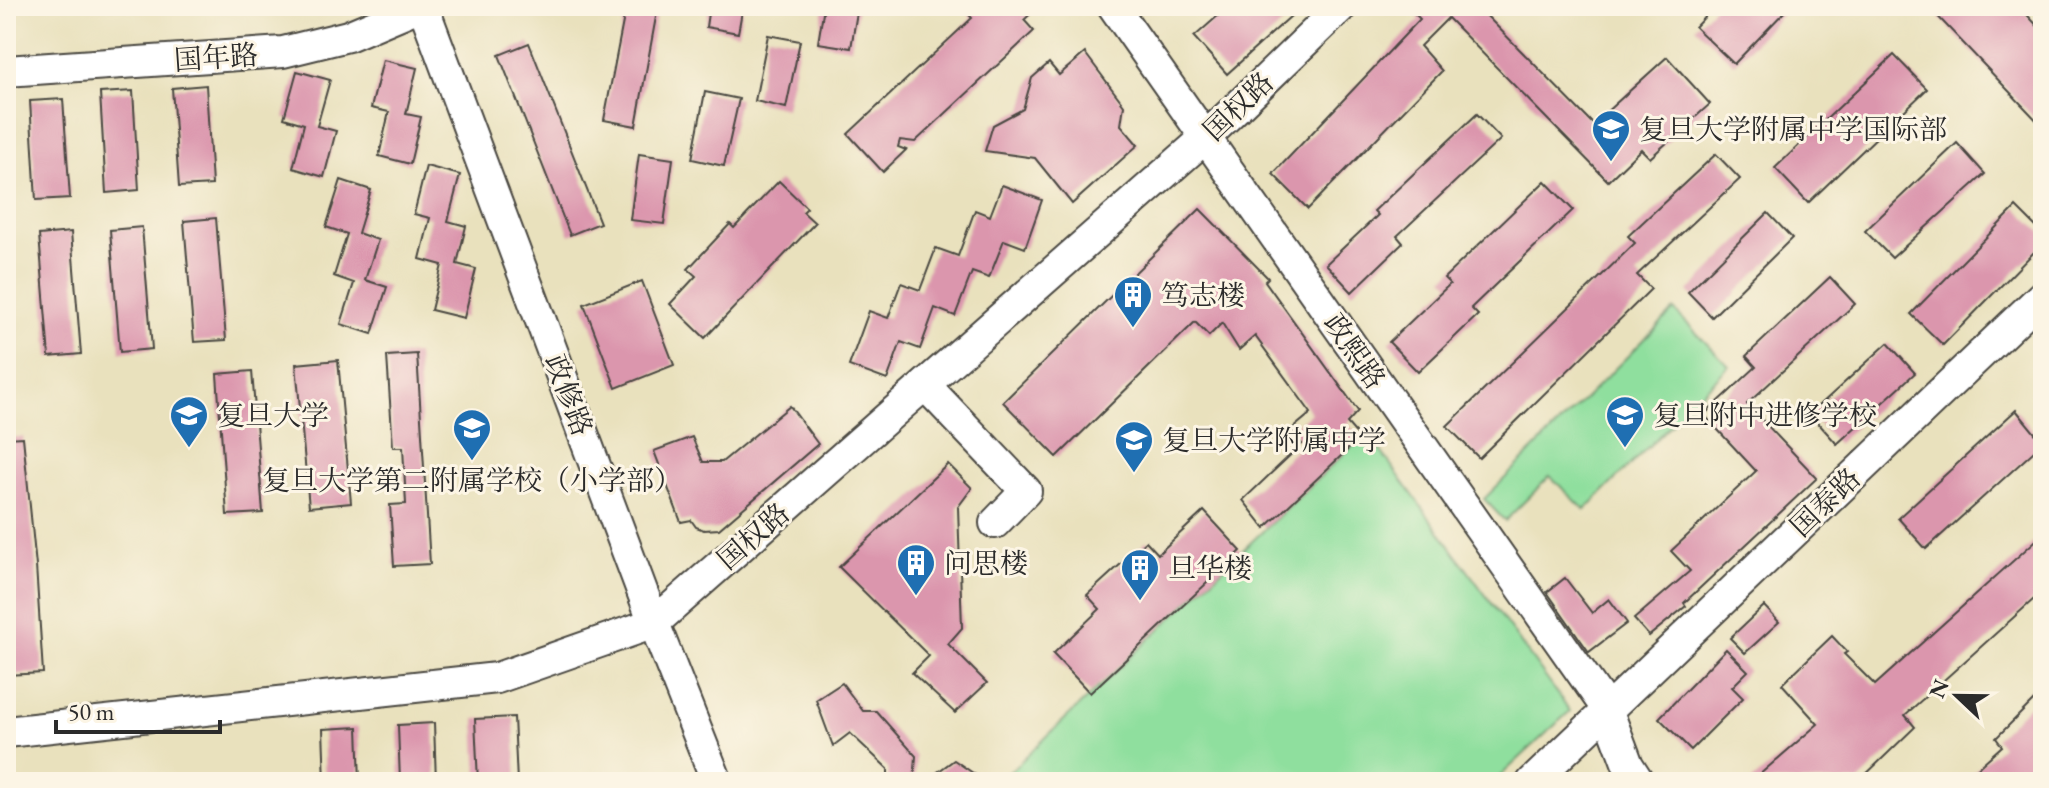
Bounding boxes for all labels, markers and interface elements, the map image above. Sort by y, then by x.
street label: 国年路 [173,36,259,78]
street label: 国权路 [1195,64,1281,148]
school or university icon: 复旦大学附属中学国际部 [1590,108,1632,163]
place label: 复旦大学附属中学国际部 [1639,111,1947,147]
building icon: 笃志楼 [1112,274,1154,329]
place label: 笃志楼 [1161,277,1245,313]
street label: 政熙路 [1316,306,1394,396]
street label: 政修路 [537,349,601,441]
school or university icon: 复旦大学 [168,394,210,449]
school or university icon: 复旦附中进修学校 [1604,394,1646,449]
place label: 复旦大学 [217,397,329,433]
place label: 复旦附中进修学校 [1653,397,1877,433]
school or university icon: 复旦大学第二附属学校（小学部） [451,407,493,462]
school or university icon: 复旦大学附属中学 [1113,419,1155,474]
place label: 复旦大学附属中学 [1162,422,1386,458]
street label: 国泰路 [1782,460,1868,544]
place label: 复旦大学第二附属学校（小学部） [262,462,682,498]
street label: 国权路 [709,495,797,577]
building icon: 问思楼 [895,542,937,597]
place label: 问思楼 [944,545,1028,581]
building icon: 旦华楼 [1119,547,1161,602]
place label: 旦华楼 [1168,550,1252,586]
north arrow [1917,656,1997,736]
text: N [1922,675,1956,702]
scale bar [56,684,220,734]
text: 50 m [68,696,115,727]

